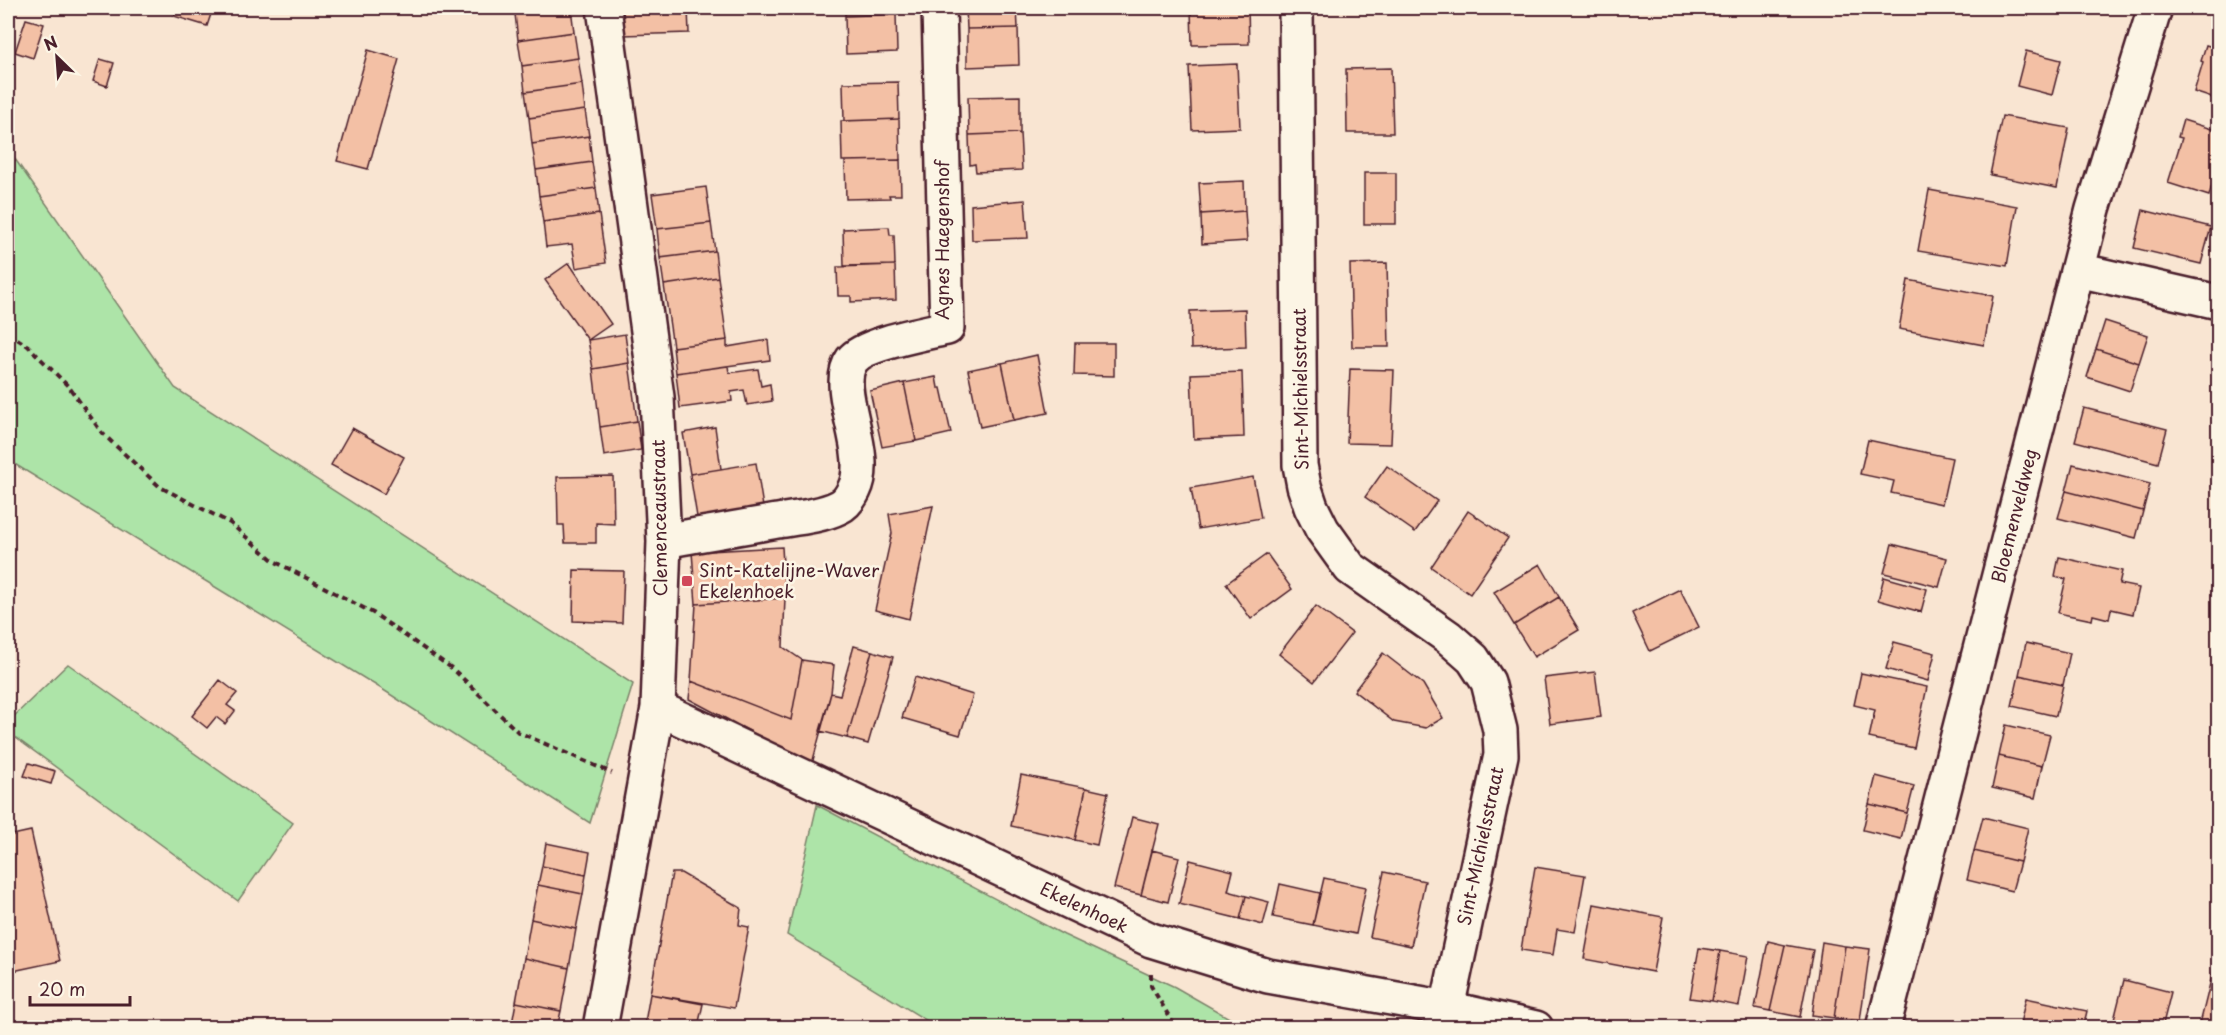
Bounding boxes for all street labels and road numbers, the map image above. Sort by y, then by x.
street label: Agnes Haegenshof [928,158,955,320]
street label: Sint-Michielsstraat [1285,308,1314,470]
street label: Clemenceaustraat [644,439,673,597]
street label: Bloemenveldweg [1984,445,2043,586]
street label: Sint-Michielsstraat [1449,764,1510,928]
street label: Ekelenhoek [1036,874,1133,939]

